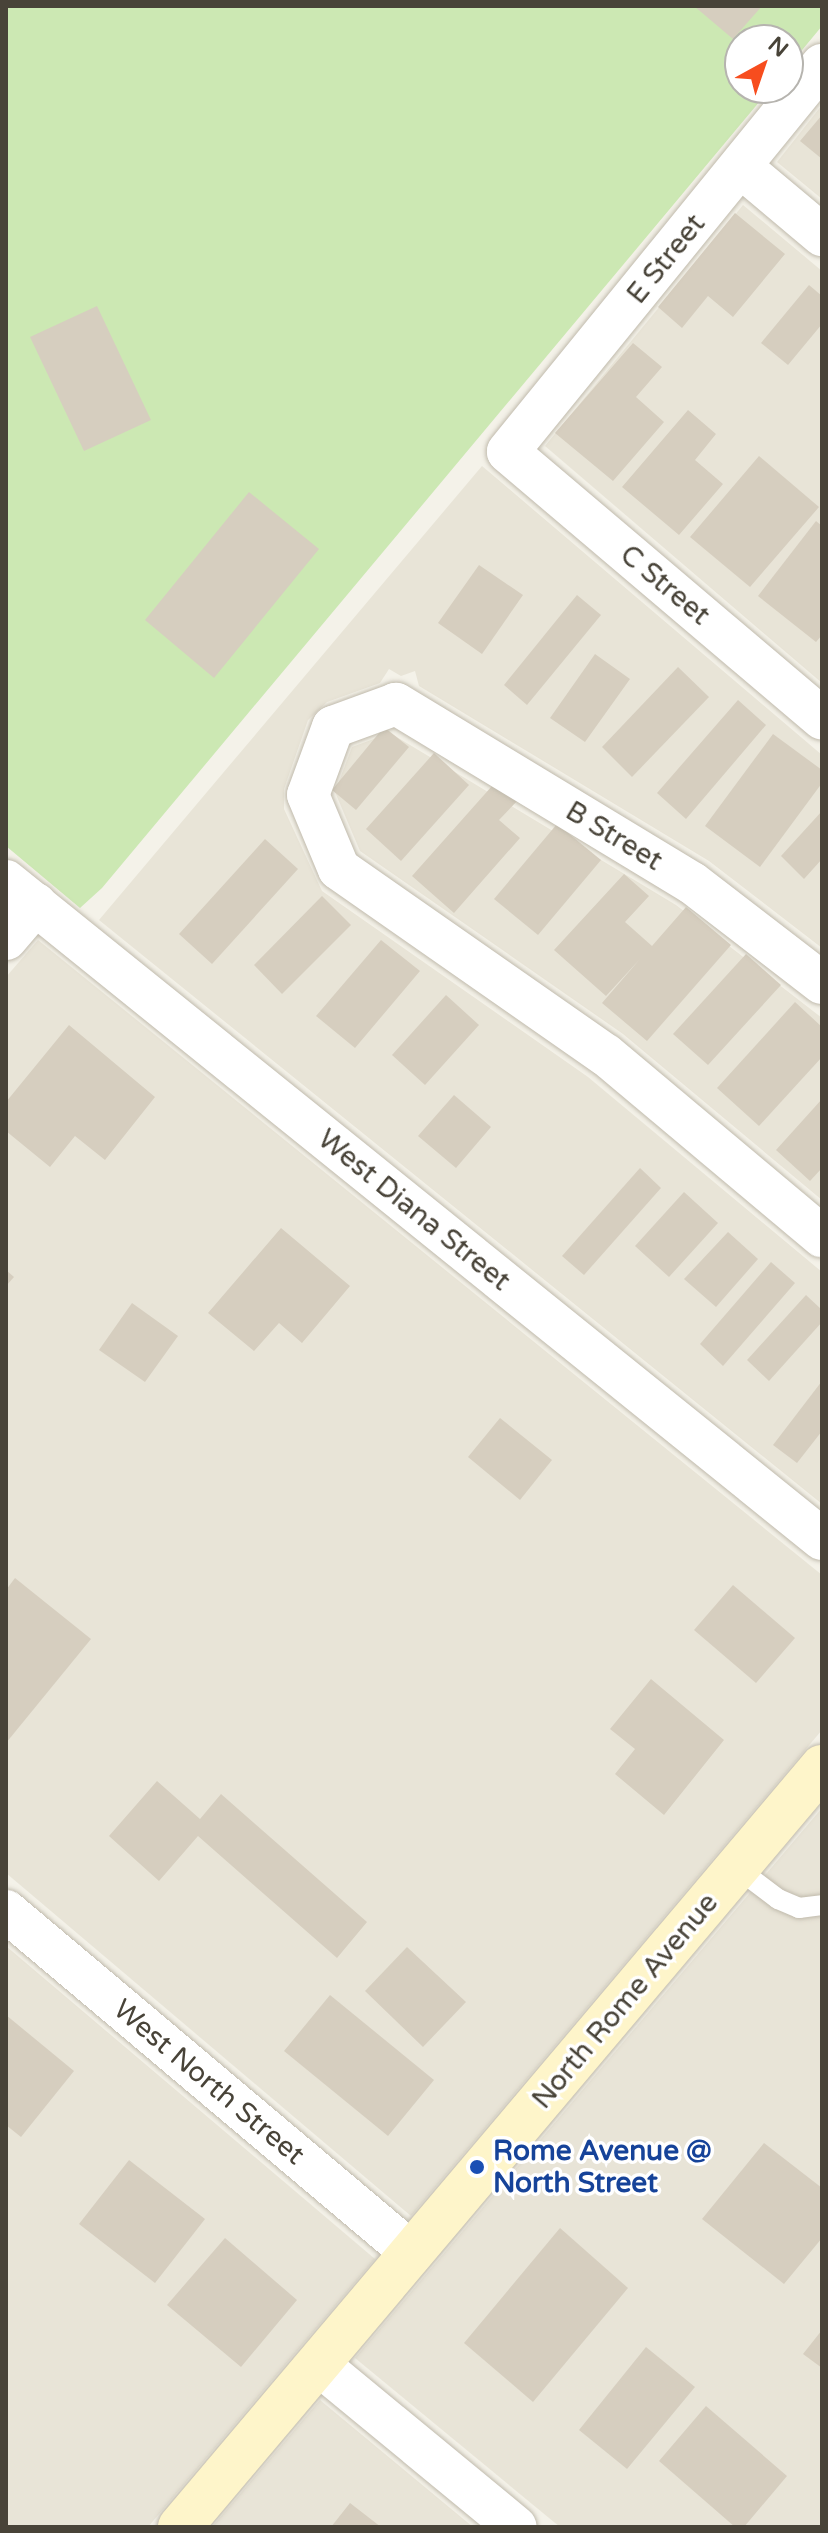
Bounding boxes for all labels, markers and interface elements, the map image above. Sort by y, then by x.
north arrow [724,24,804,104]
text: N [763,32,793,63]
street label: E Street [620,208,712,310]
street label: C Street [613,538,717,632]
street label: B Street [560,794,668,878]
street label: West Diana Street [311,1122,517,1298]
street label: North Rome Avenue [525,1886,725,2116]
street label: West North Street [107,1992,311,2172]
place label: Rome Avenue @ North Street [493,2134,711,2200]
marker: Rome Avenue @ North Street [468,2158,486,2176]

